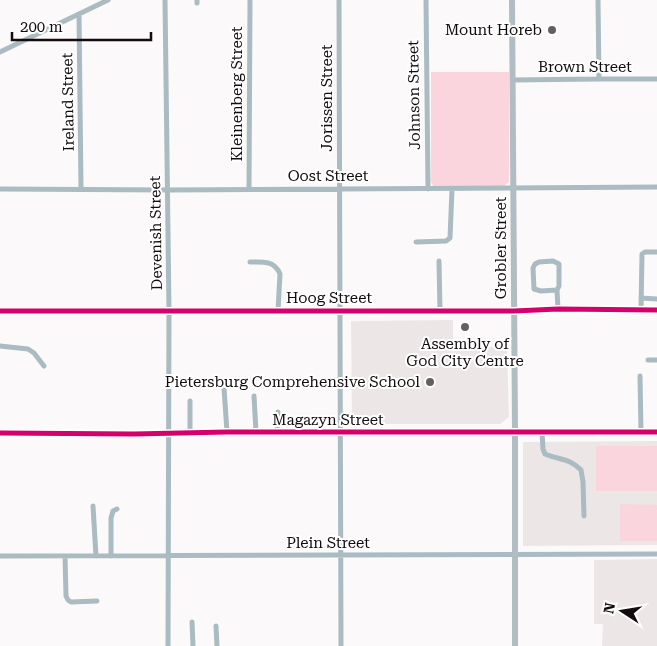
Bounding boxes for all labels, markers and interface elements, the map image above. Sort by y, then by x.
scale bar [12,10,151,42]
text: 200 m [20,18,63,36]
place label: Mount Horeb [445,21,542,39]
marker: Mount Horeb [546,24,558,36]
street label: Kleinenberg Street [228,26,246,162]
street label: Johnson Street [404,40,424,150]
street label: Jorissen Street [318,44,336,152]
street label: Ireland Street [58,52,78,151]
street label: Brown Street [538,58,632,76]
street label: Oost Street [288,167,369,185]
street label: Devenish Street [146,175,166,290]
street label: Grobler Street [492,196,510,299]
street label: Hoog Street [286,289,372,307]
marker: Assembly of God City Centre [459,321,471,333]
place label: Assembly of God City Centre [406,335,524,370]
place label: Pietersburg Comprehensive School [165,373,420,391]
marker: Pietersburg Comprehensive School [424,376,436,388]
street label: Magazyn Street [272,411,384,429]
street label: Plein Street [286,534,370,552]
north arrow [597,586,647,636]
text: N [600,601,618,615]

